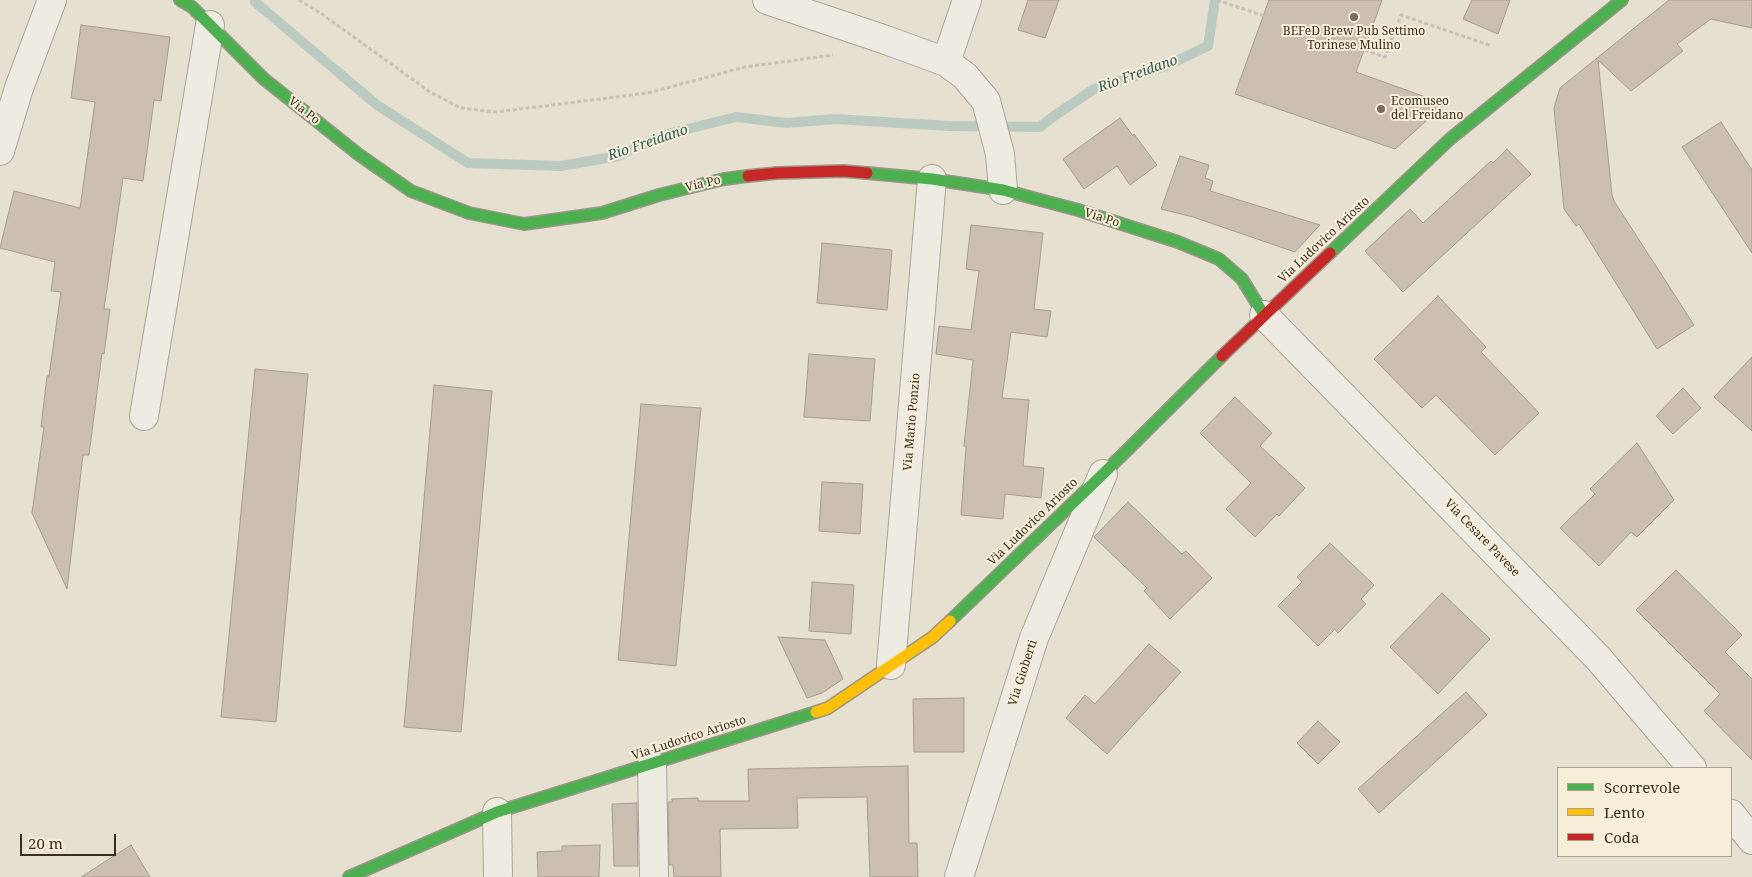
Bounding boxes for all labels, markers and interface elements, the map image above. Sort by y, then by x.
marker: BEFeD Brew Pub Settimo Torinese Mulino [1348,11,1360,23]
place label: BEFeD Brew Pub Settimo Torinese Mulino [1283,25,1425,53]
water label: Rio Freidano [1096,52,1180,96]
street label: Via Po [285,94,323,128]
place label: Ecomuseo del Freidano [1391,95,1463,123]
marker: Ecomuseo del Freidano [1375,103,1387,115]
water label: Rio Freidano [606,121,690,165]
street label: Via Po [684,173,722,195]
street label: Via Ludovico Ariosto [1275,194,1373,286]
street label: Via Po [1083,206,1121,230]
street label: Via Mario Ponzio [901,372,923,472]
street label: Via Ludovico Ariosto [985,475,1081,569]
street label: Via Cesare Pavese [1441,496,1523,580]
street label: Via Gioberti [1006,638,1040,708]
street label: Via Ludovico Ariosto [630,713,748,763]
legend [1557,767,1732,857]
text: Scorrevole [1604,777,1680,797]
text: Lento [1604,802,1645,822]
scale bar [22,824,119,856]
text: Coda [1604,827,1640,847]
text: 20 m [28,833,63,853]

